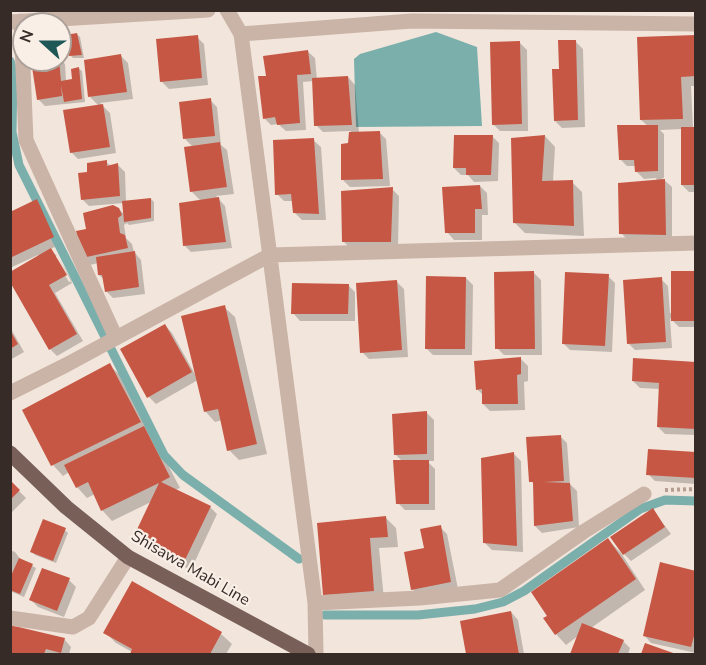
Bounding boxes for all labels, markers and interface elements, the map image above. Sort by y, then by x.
north arrow [12,12,72,72]
text: N [15,27,39,46]
street label: Shisawa Mabi Line [127,527,253,611]

